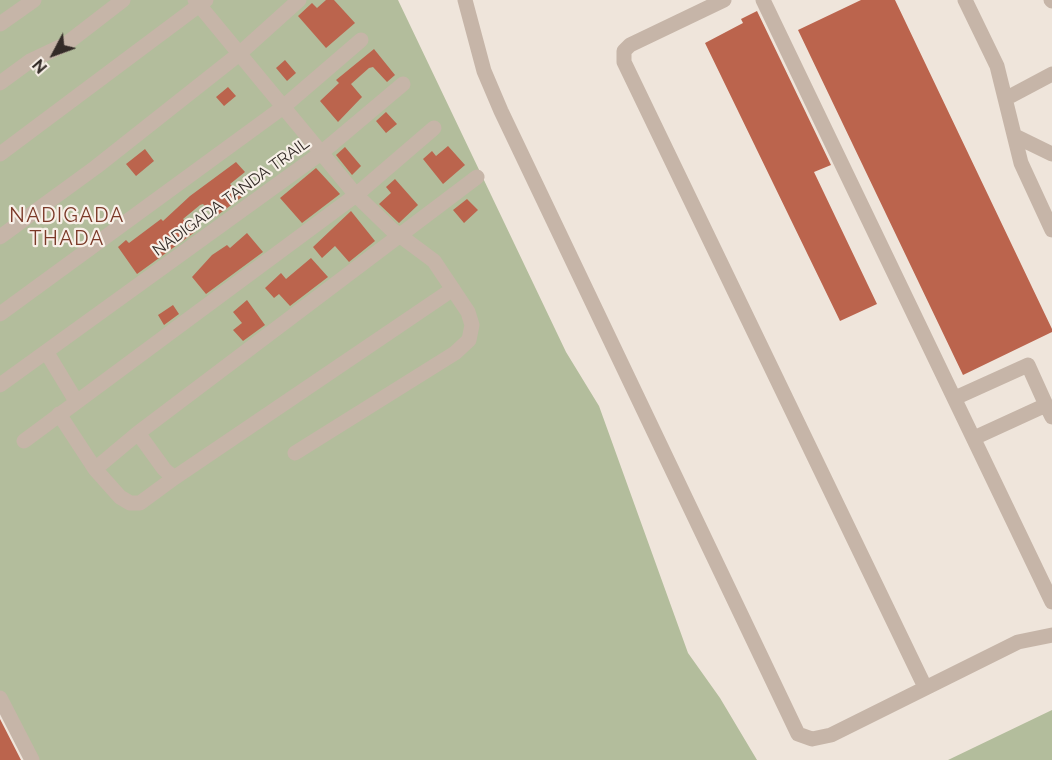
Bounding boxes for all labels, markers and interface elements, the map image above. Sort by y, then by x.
north arrow [24,24,84,84]
text: N [29,55,51,77]
street label: NADIGADA TANDA TRAIL [149,134,313,260]
district label: NADIGADA THADA [9,204,125,251]

